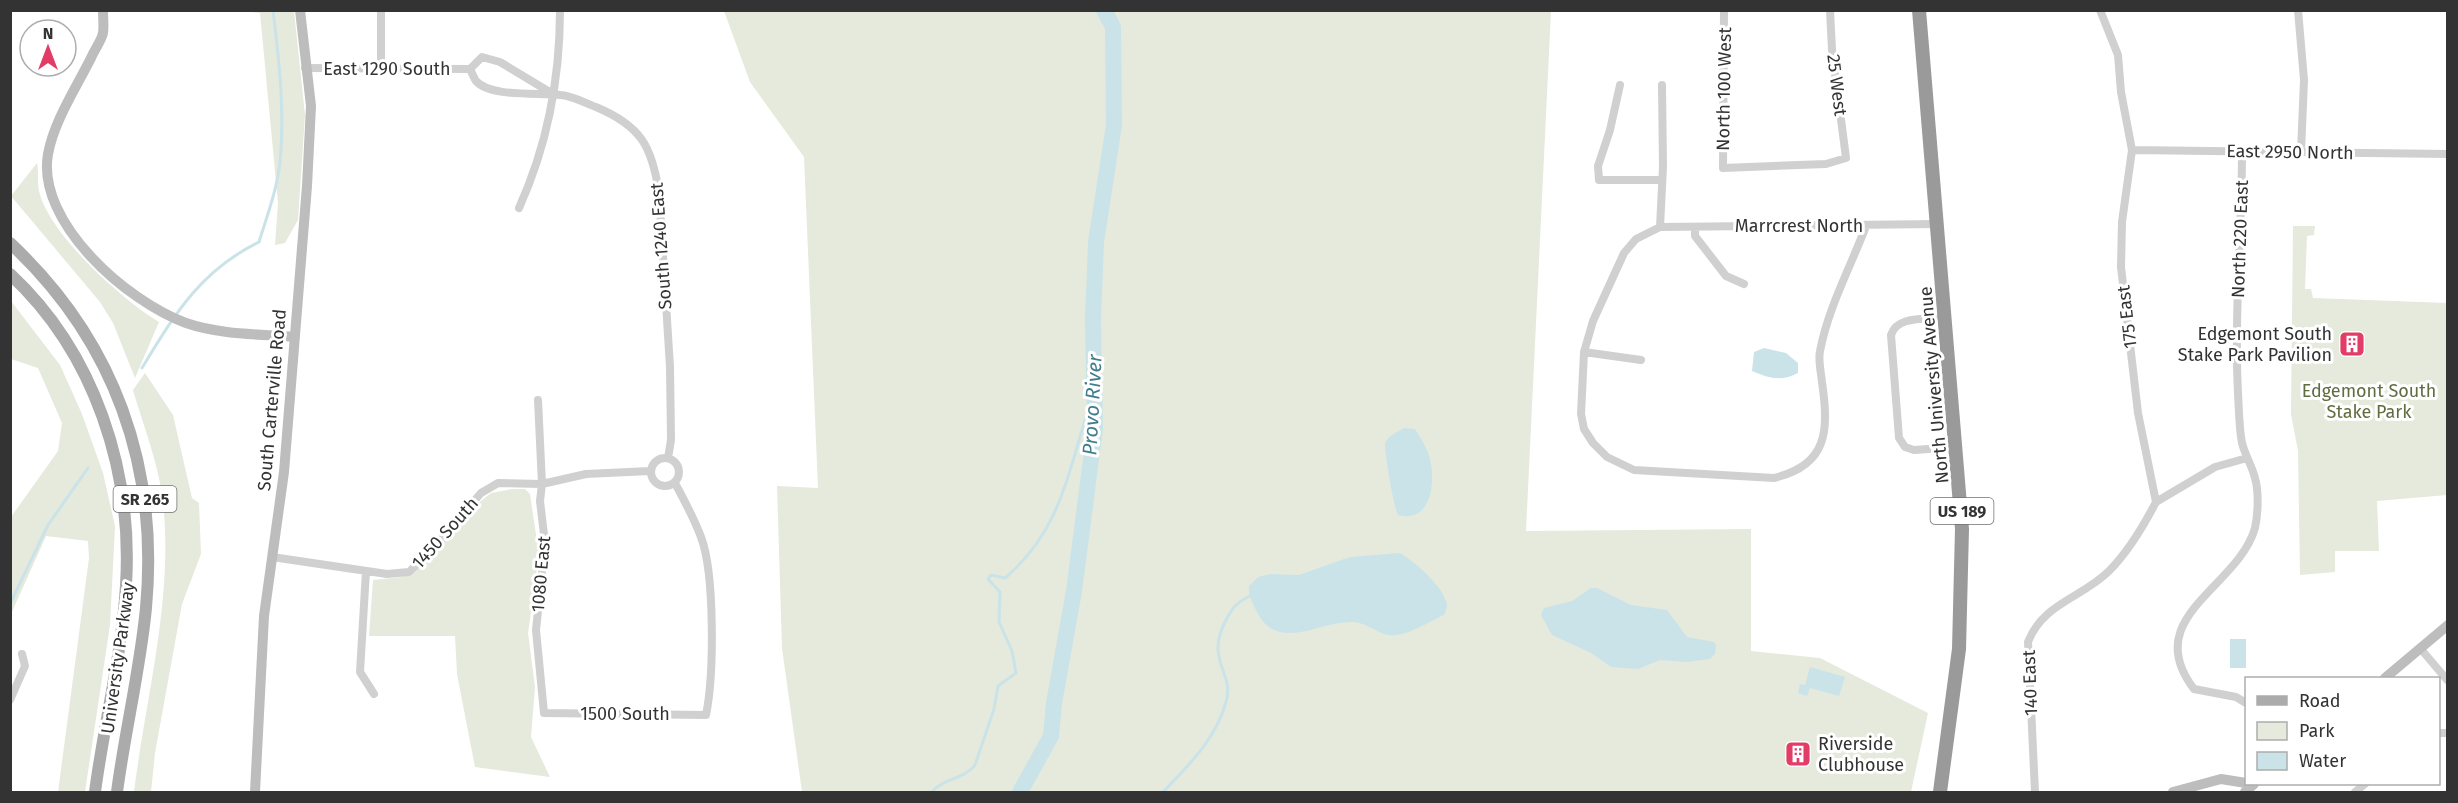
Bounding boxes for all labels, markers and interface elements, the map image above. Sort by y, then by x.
north arrow [18,18,78,78]
text: N [43,24,53,43]
street label: North 100 West [1712,27,1736,151]
street label: 25 West [1822,53,1852,118]
street label: East 1290 South [323,58,451,80]
street label: East 2950 North [2226,140,2354,164]
street label: North 220 East [2227,179,2253,298]
street label: South 1240 East [646,181,676,310]
street label: Marrcrest North [1735,215,1863,237]
street label: 175 East [2112,284,2142,350]
street label: North University Avenue [1914,286,1954,484]
street label: South Carterville Road [253,308,291,492]
place label: Edgemont South Stake Park Pavilion [2178,323,2332,366]
building icon: Edgemont South Stake Park Pavilion [2337,329,2367,359]
water label: Provo River [1077,352,1107,456]
park label: Edgemont South Stake Park [2302,380,2436,423]
road number: SR 265 [114,486,176,512]
street label: 1450 South [407,493,483,573]
road number: US 189 [1930,498,1994,524]
street label: 1080 East [527,534,555,613]
street label: University Parkway [96,581,140,735]
street label: 140 East [2018,649,2042,716]
legend [2245,677,2440,785]
text: Road [2299,690,2341,712]
street label: 1500 South [580,703,670,725]
text: Park [2299,720,2335,742]
place label: Riverside Clubhouse [1818,733,1904,776]
building icon: Riverside Clubhouse [1783,739,1813,769]
text: Water [2299,750,2346,772]

